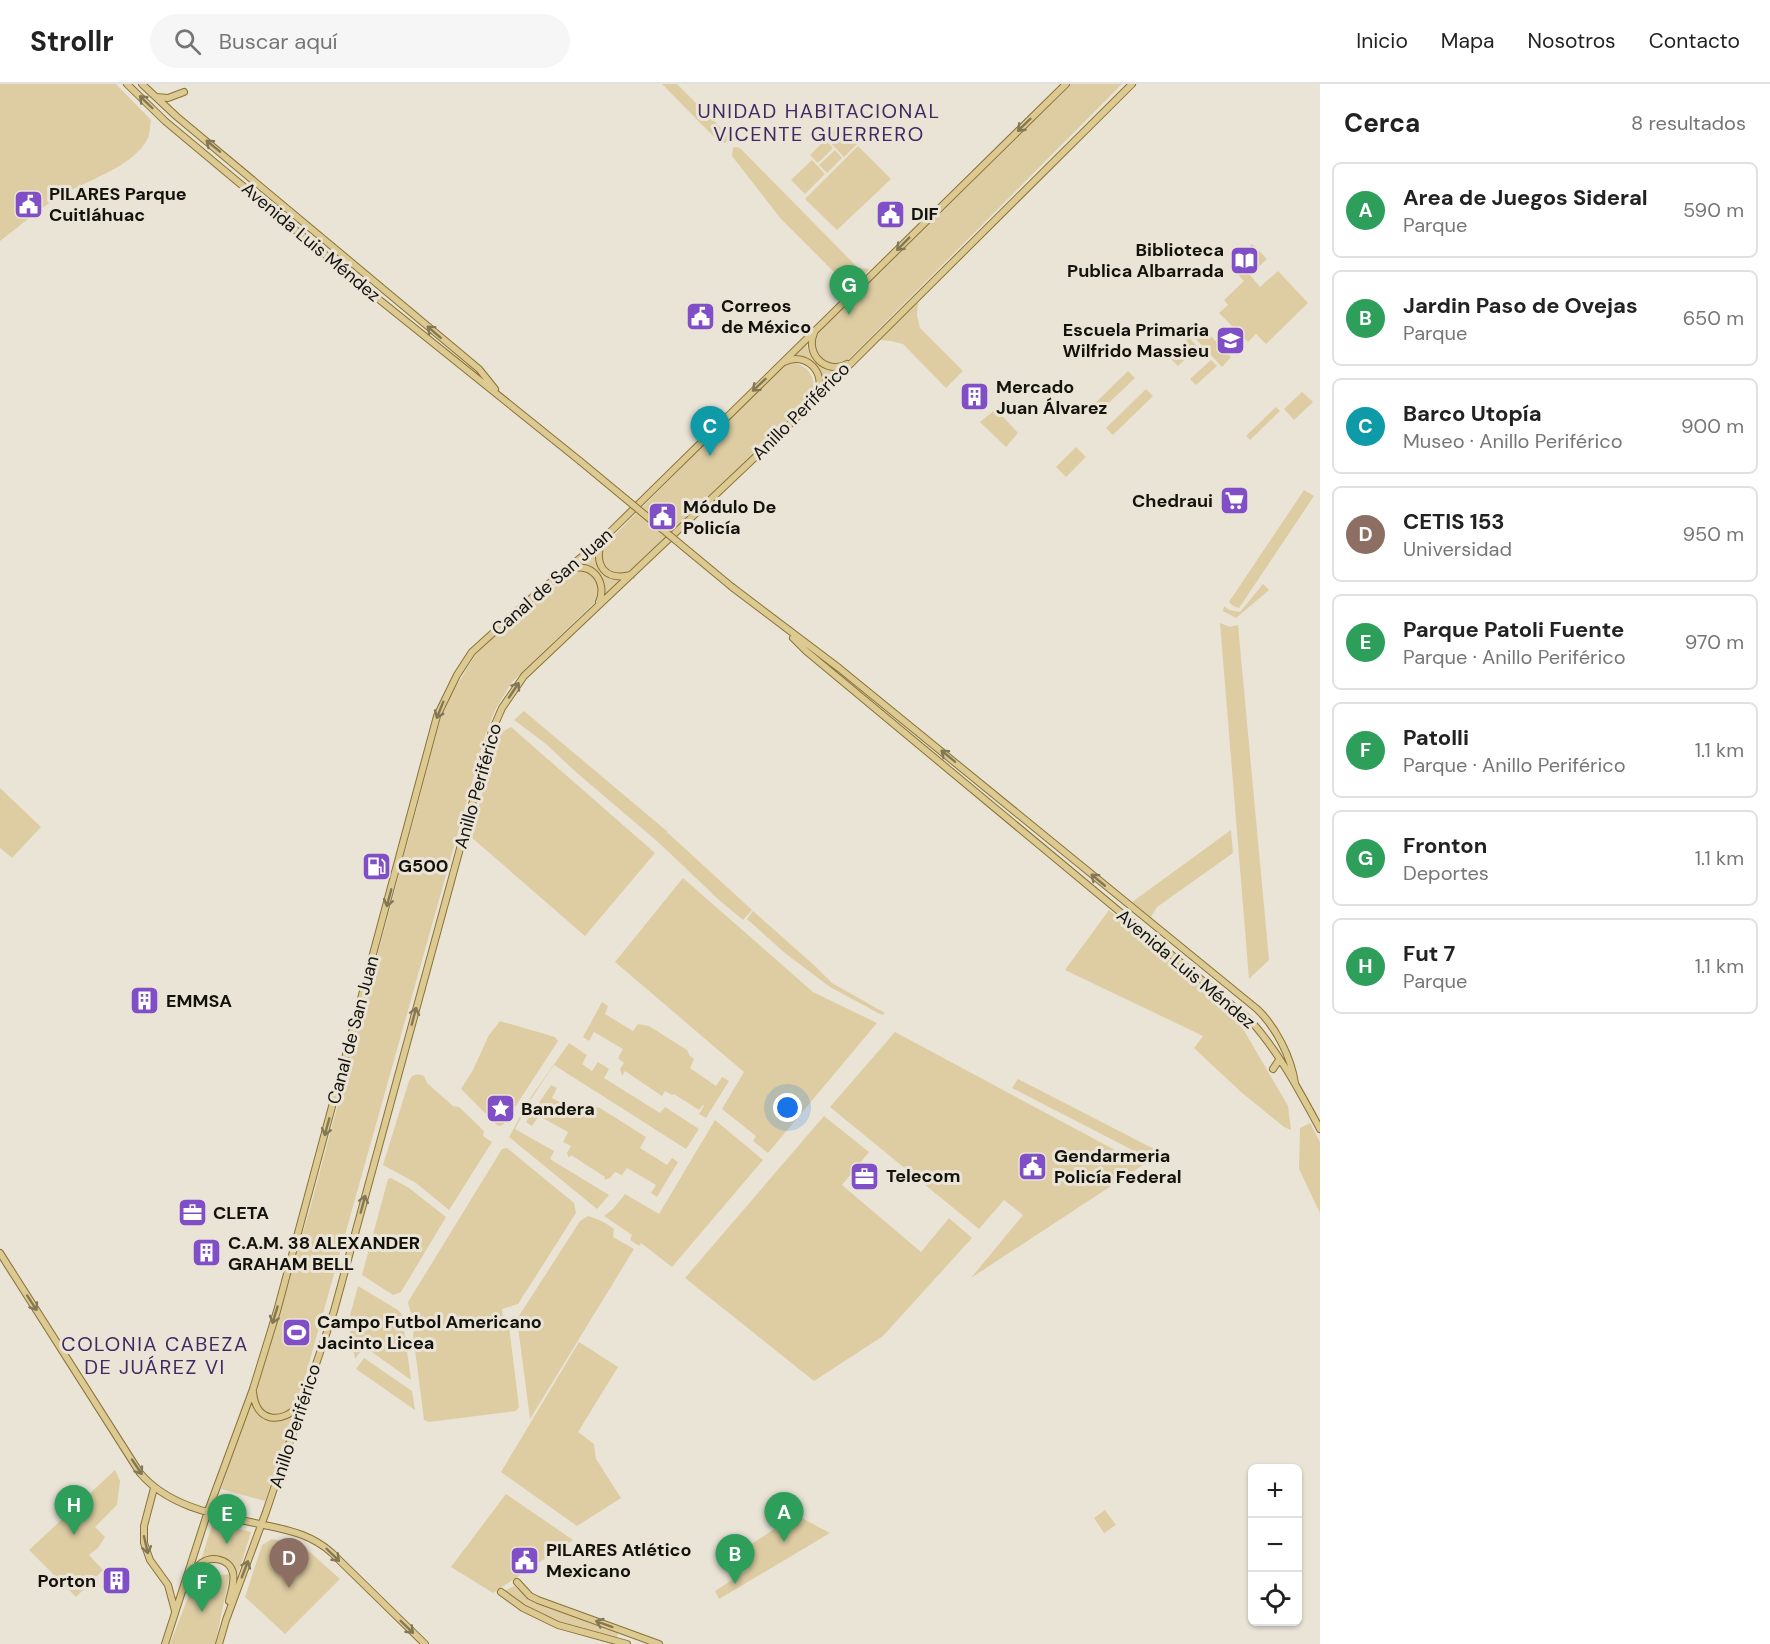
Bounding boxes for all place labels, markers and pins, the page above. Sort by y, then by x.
place label: PILARES Parque Cuitláhuac [49,182,187,227]
public building icon: PILARES Parque Cuitláhuac [12,188,44,220]
public building icon: DIF [874,198,906,230]
place label: DIF [911,202,939,226]
place label: Biblioteca Publica Albarrada [1067,238,1224,283]
library icon: Biblioteca Publica Albarrada [1229,244,1261,276]
pin: G [830,266,868,315]
place label: Correos de México [721,294,811,339]
public building icon: Correos de México [684,300,716,332]
place label: Escuela Primaria Wilfrido Massieu [1062,318,1209,363]
school or university icon: Escuela Primaria Wilfrido Massieu [1214,324,1246,356]
place label: Mercado Juan Álvarez [996,375,1108,420]
building icon: Mercado Juan Álvarez [959,381,991,413]
pin: C [690,406,730,456]
supermarket icon: Chedraui [1218,485,1250,517]
place label: Chedraui [1132,489,1213,513]
place label: Módulo De Policía [683,495,777,540]
public building icon: Módulo De Policía [646,501,678,533]
fuel station icon: G500 [361,850,393,882]
place label: G500 [398,854,449,878]
building icon: EMMSA [129,985,161,1017]
place label: EMMSA [166,989,232,1013]
place icon: Bandera [484,1093,516,1125]
place label: Bandera [521,1097,595,1121]
place label: Gendarmeria Policía Federal [1054,1144,1182,1189]
public building icon: Gendarmeria Policía Federal [1017,1150,1049,1182]
office icon: Telecom [849,1160,881,1192]
place label: Telecom [886,1164,960,1188]
office icon: CLETA [176,1197,208,1229]
place label: CLETA [213,1201,269,1225]
place label: C.A.M. 38 ALEXANDER GRAHAM BELL [228,1231,420,1276]
building icon: C.A.M. 38 ALEXANDER GRAHAM BELL [191,1237,223,1269]
place label: Campo Futbol Americano Jacinto Licea [317,1310,542,1355]
sports icon: Campo Futbol Americano Jacinto Licea [280,1316,312,1348]
pin: H [54,1486,94,1535]
pin: A [764,1492,804,1542]
pin: E [208,1494,246,1544]
pin: B [716,1534,754,1584]
pin: D [270,1538,308,1588]
place label: PILARES Atlético Mexicano [546,1538,692,1583]
public building icon: PILARES Atlético Mexicano [509,1544,541,1576]
pin: F [182,1562,222,1612]
building icon: Porton [101,1565,133,1597]
place label: Porton [37,1569,96,1593]

